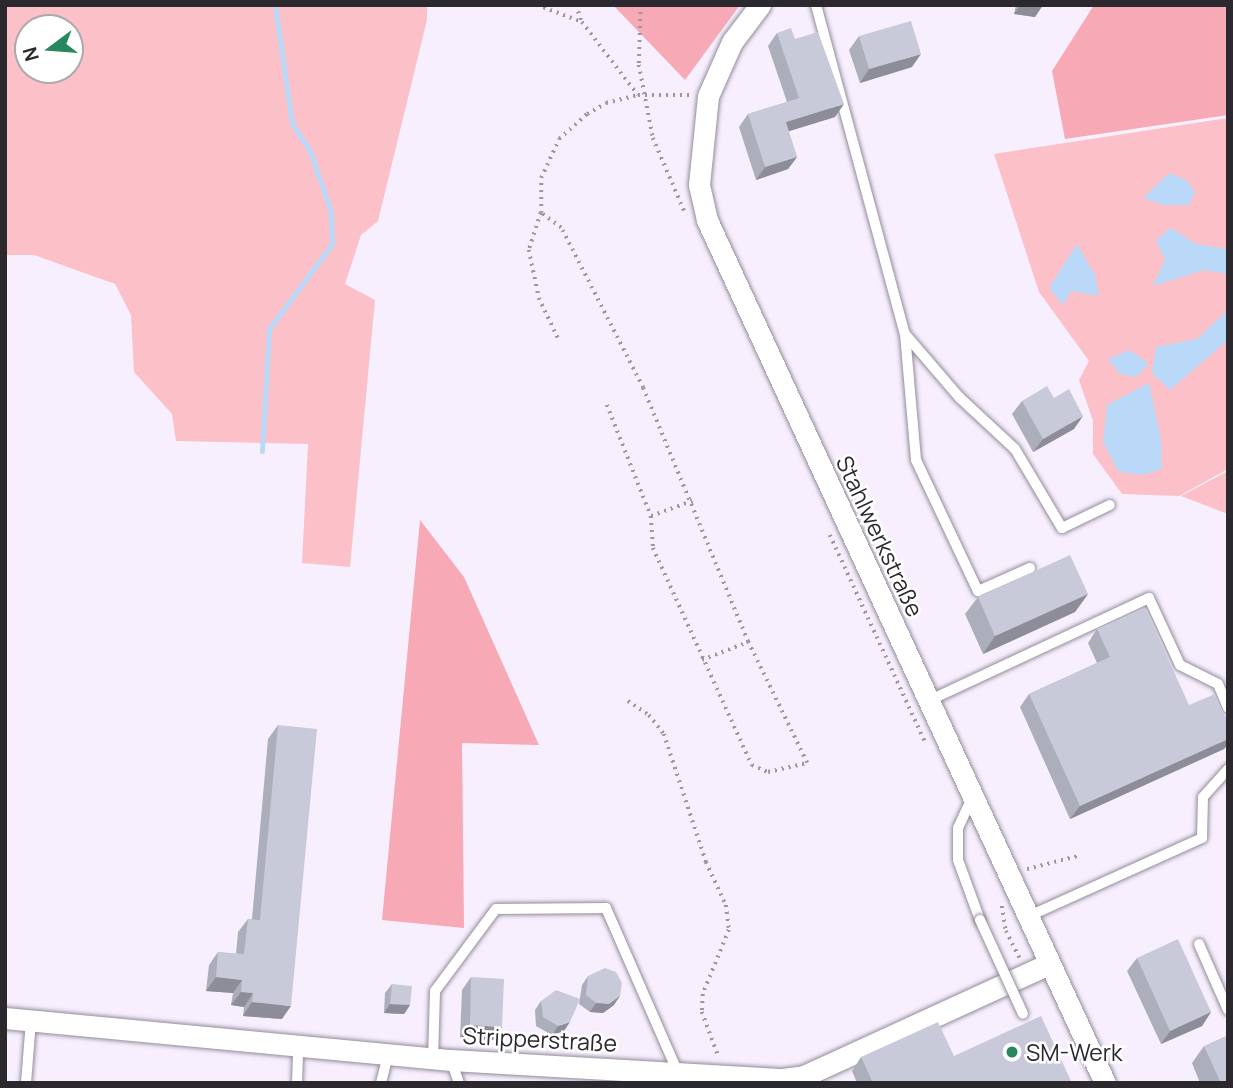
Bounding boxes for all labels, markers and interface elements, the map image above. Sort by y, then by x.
north arrow [14,14,84,84]
text: N [16,44,45,64]
street label: Stahlwerkstraße [831,451,929,621]
street label: Stripperstraße [462,1021,618,1057]
place label: SM-Werk [1026,1038,1122,1066]
marker: SM-Werk [1004,1044,1020,1060]

